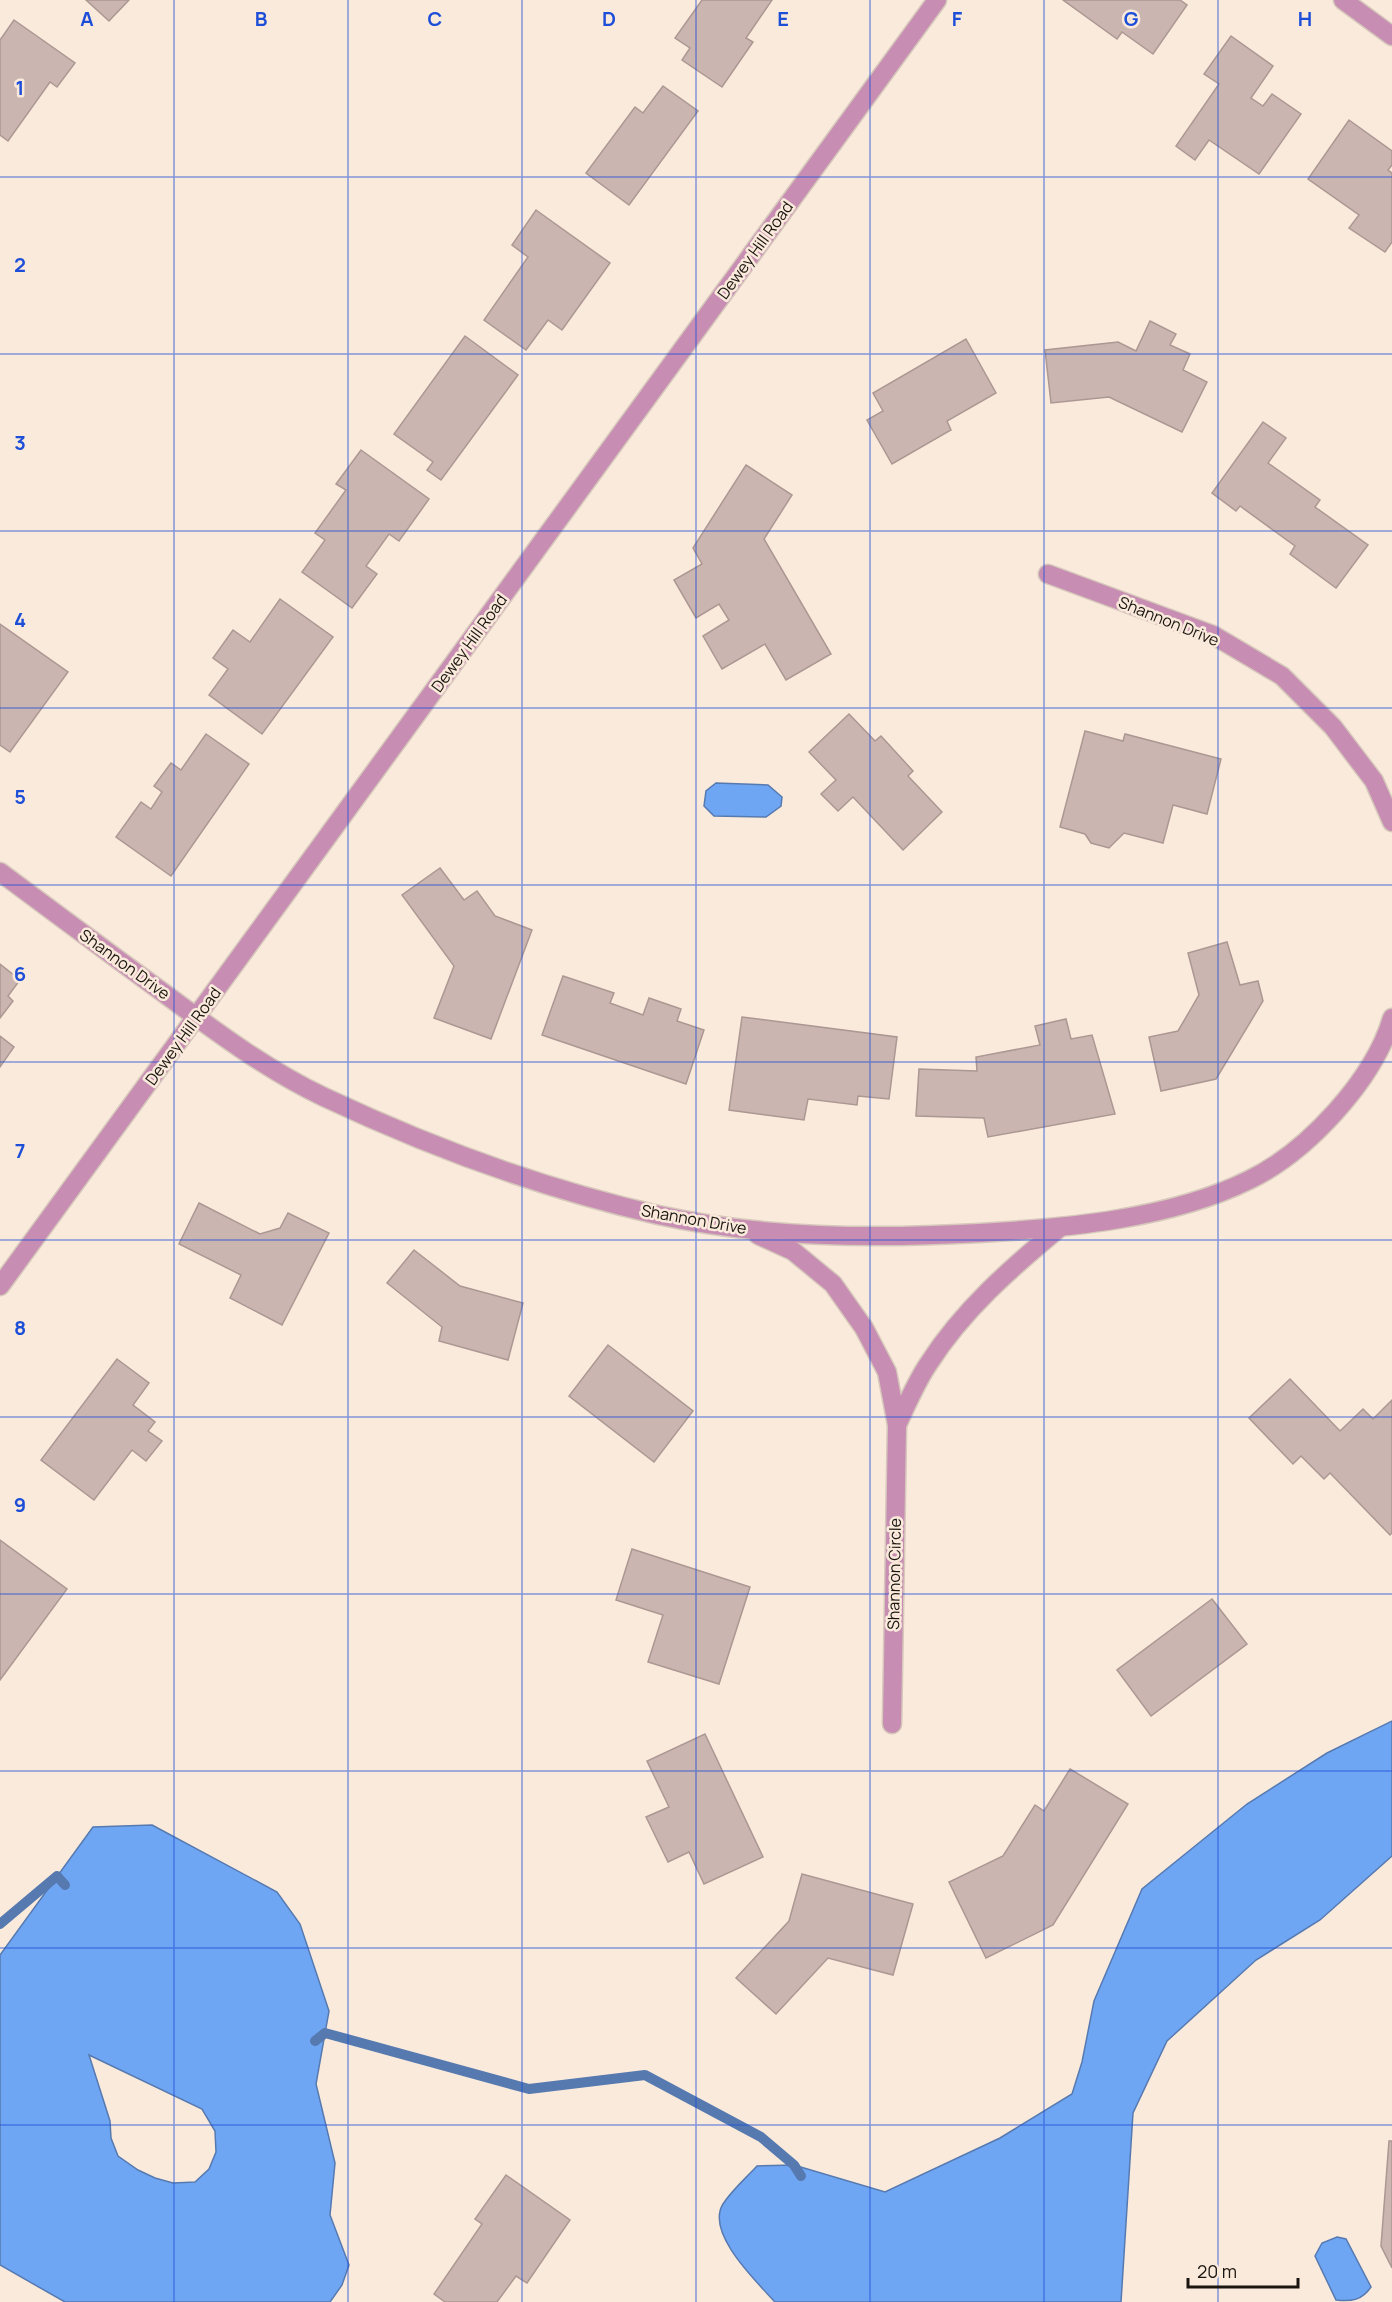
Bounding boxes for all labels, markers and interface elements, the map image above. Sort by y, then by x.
text: A [80,5,94,32]
text: B [255,5,268,32]
text: C [428,5,442,32]
text: D [602,5,616,32]
text: E [777,5,789,32]
text: F [952,5,963,32]
text: G [1124,5,1139,32]
text: H [1298,5,1312,32]
text: 1 [16,74,24,101]
street label: Dewey Hill Road [712,197,798,303]
text: 2 [14,251,26,278]
text: 3 [14,429,26,456]
street label: Dewey Hill Road [426,590,512,696]
street label: Shannon Drive [1115,591,1223,651]
text: 4 [14,606,26,633]
text: 5 [14,783,26,810]
street label: Shannon Drive [75,924,175,1004]
text: 6 [14,960,26,987]
street label: Dewey Hill Road [140,983,226,1089]
text: 7 [15,1137,25,1164]
street label: Shannon Drive [640,1199,748,1239]
text: 8 [14,1314,26,1341]
text: 9 [14,1491,26,1518]
street label: Shannon Circle [882,1518,906,1630]
scale bar [1188,2251,1298,2289]
text: 20 m [1197,2259,1237,2283]

